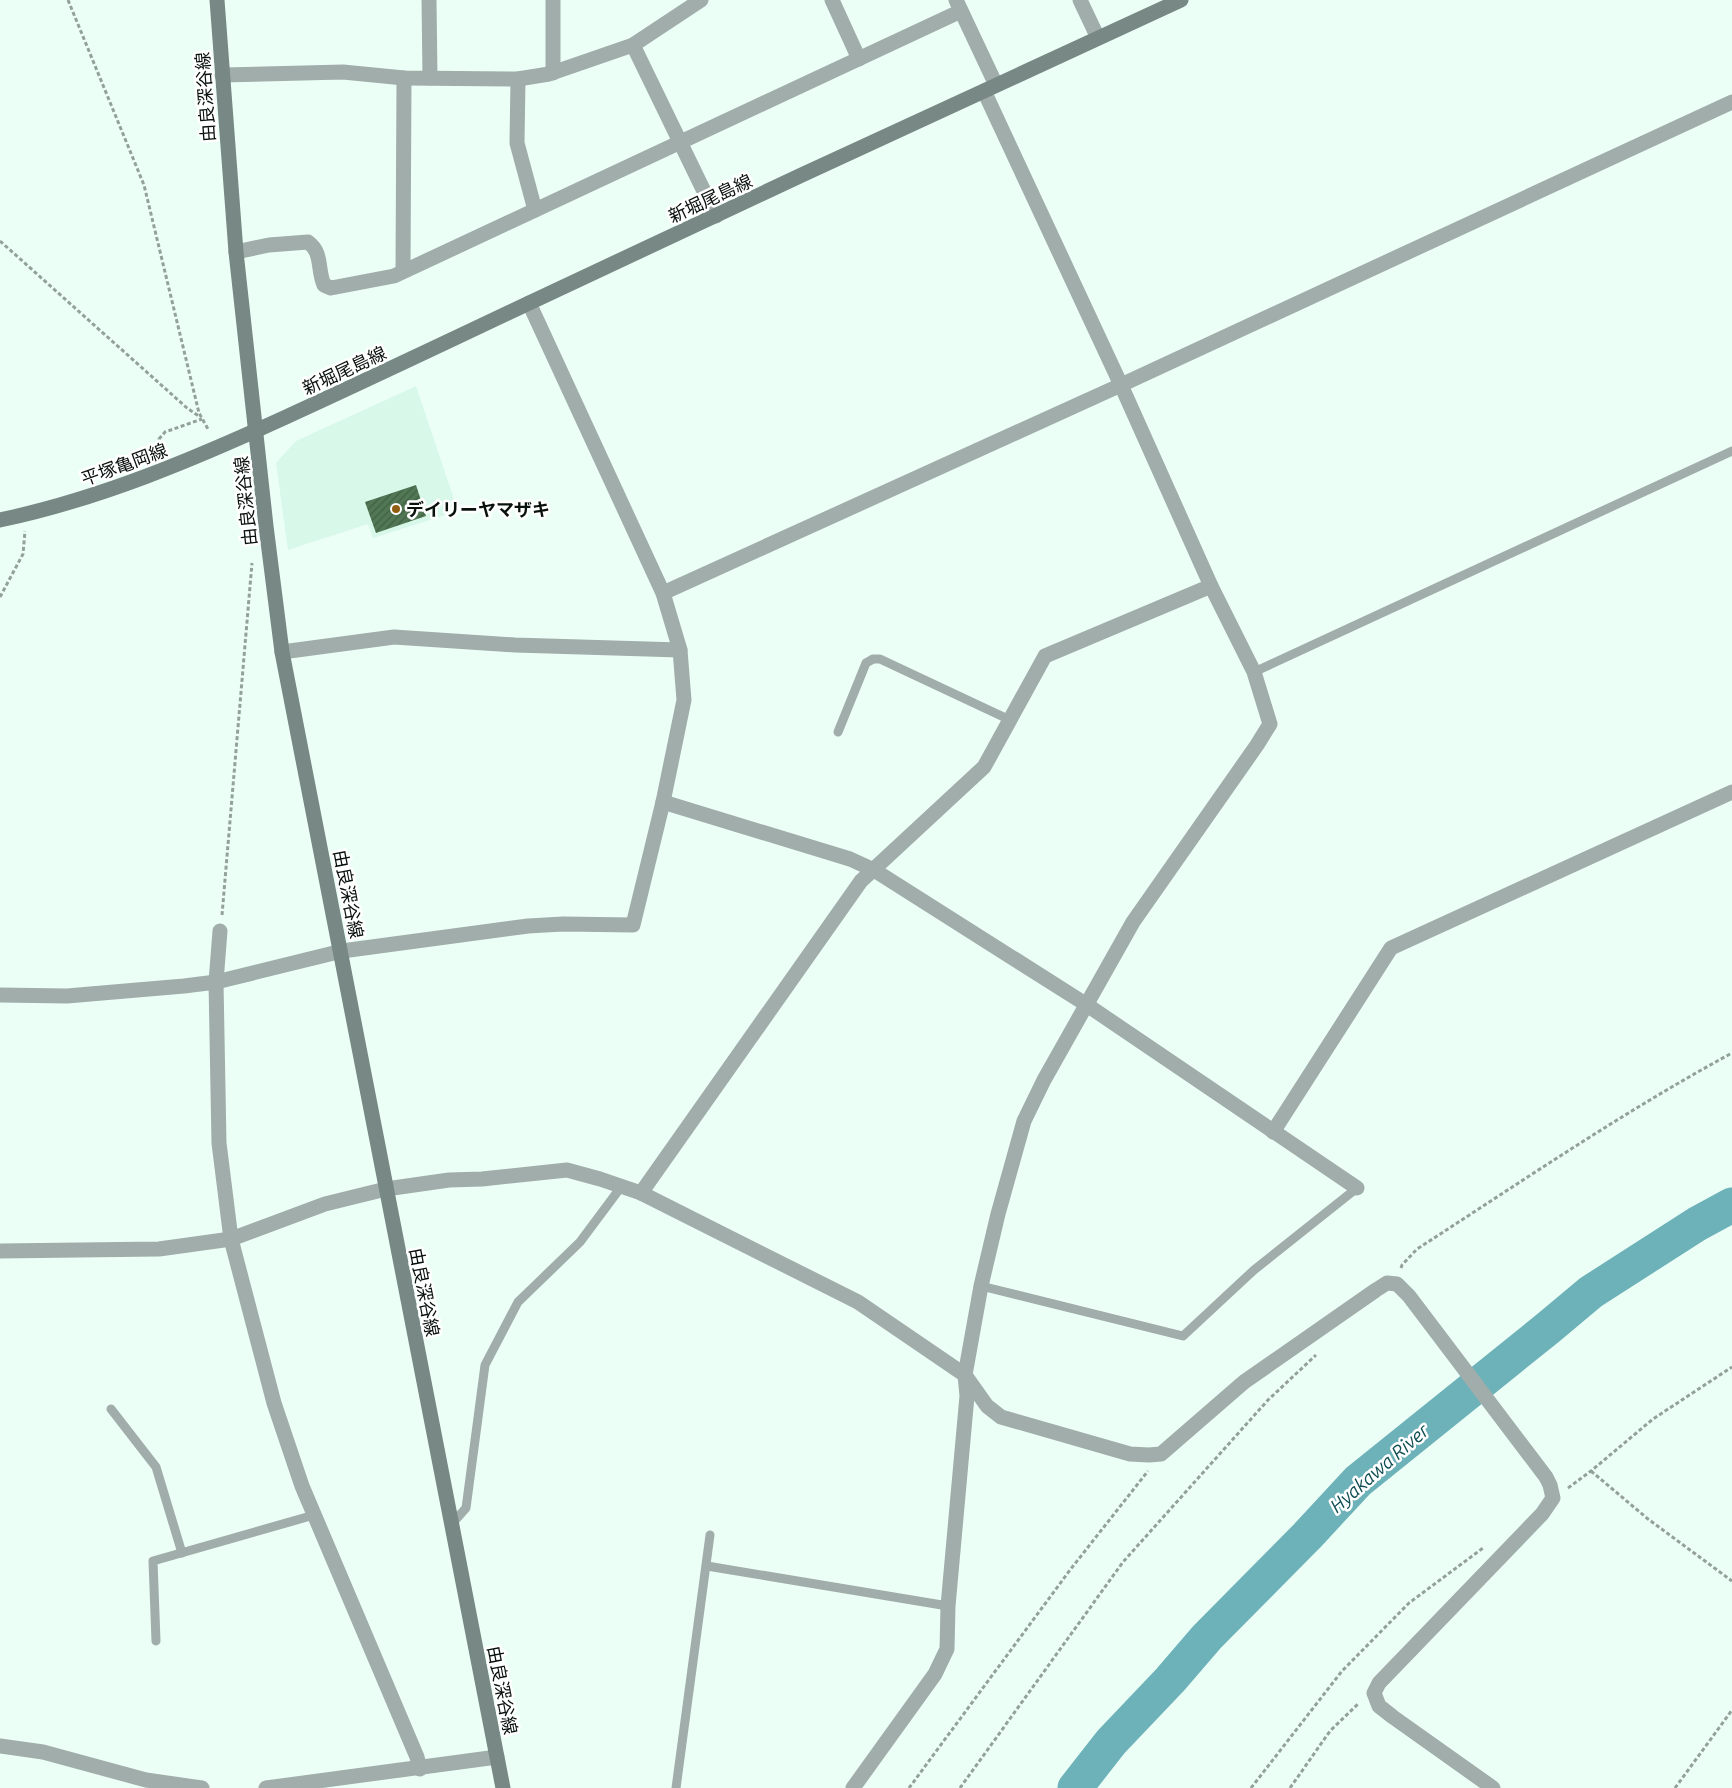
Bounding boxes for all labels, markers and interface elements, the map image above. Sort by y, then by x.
street label: 由良深谷線 [192,51,218,143]
street label: 新堀尾島線 [665,170,755,226]
street label: 新堀尾島線 [299,342,389,398]
street label: 平塚亀岡線 [78,439,170,489]
street label: 由良深谷線 [230,455,260,547]
place label: デイリーヤマザキ [406,499,550,519]
marker: デイリーヤマザキ [390,503,402,515]
street label: 由良深谷線 [331,848,367,940]
street label: 由良深谷線 [407,1246,443,1338]
water label: Hyakawa River [1325,1419,1433,1517]
street label: 由良深谷線 [485,1644,521,1736]

